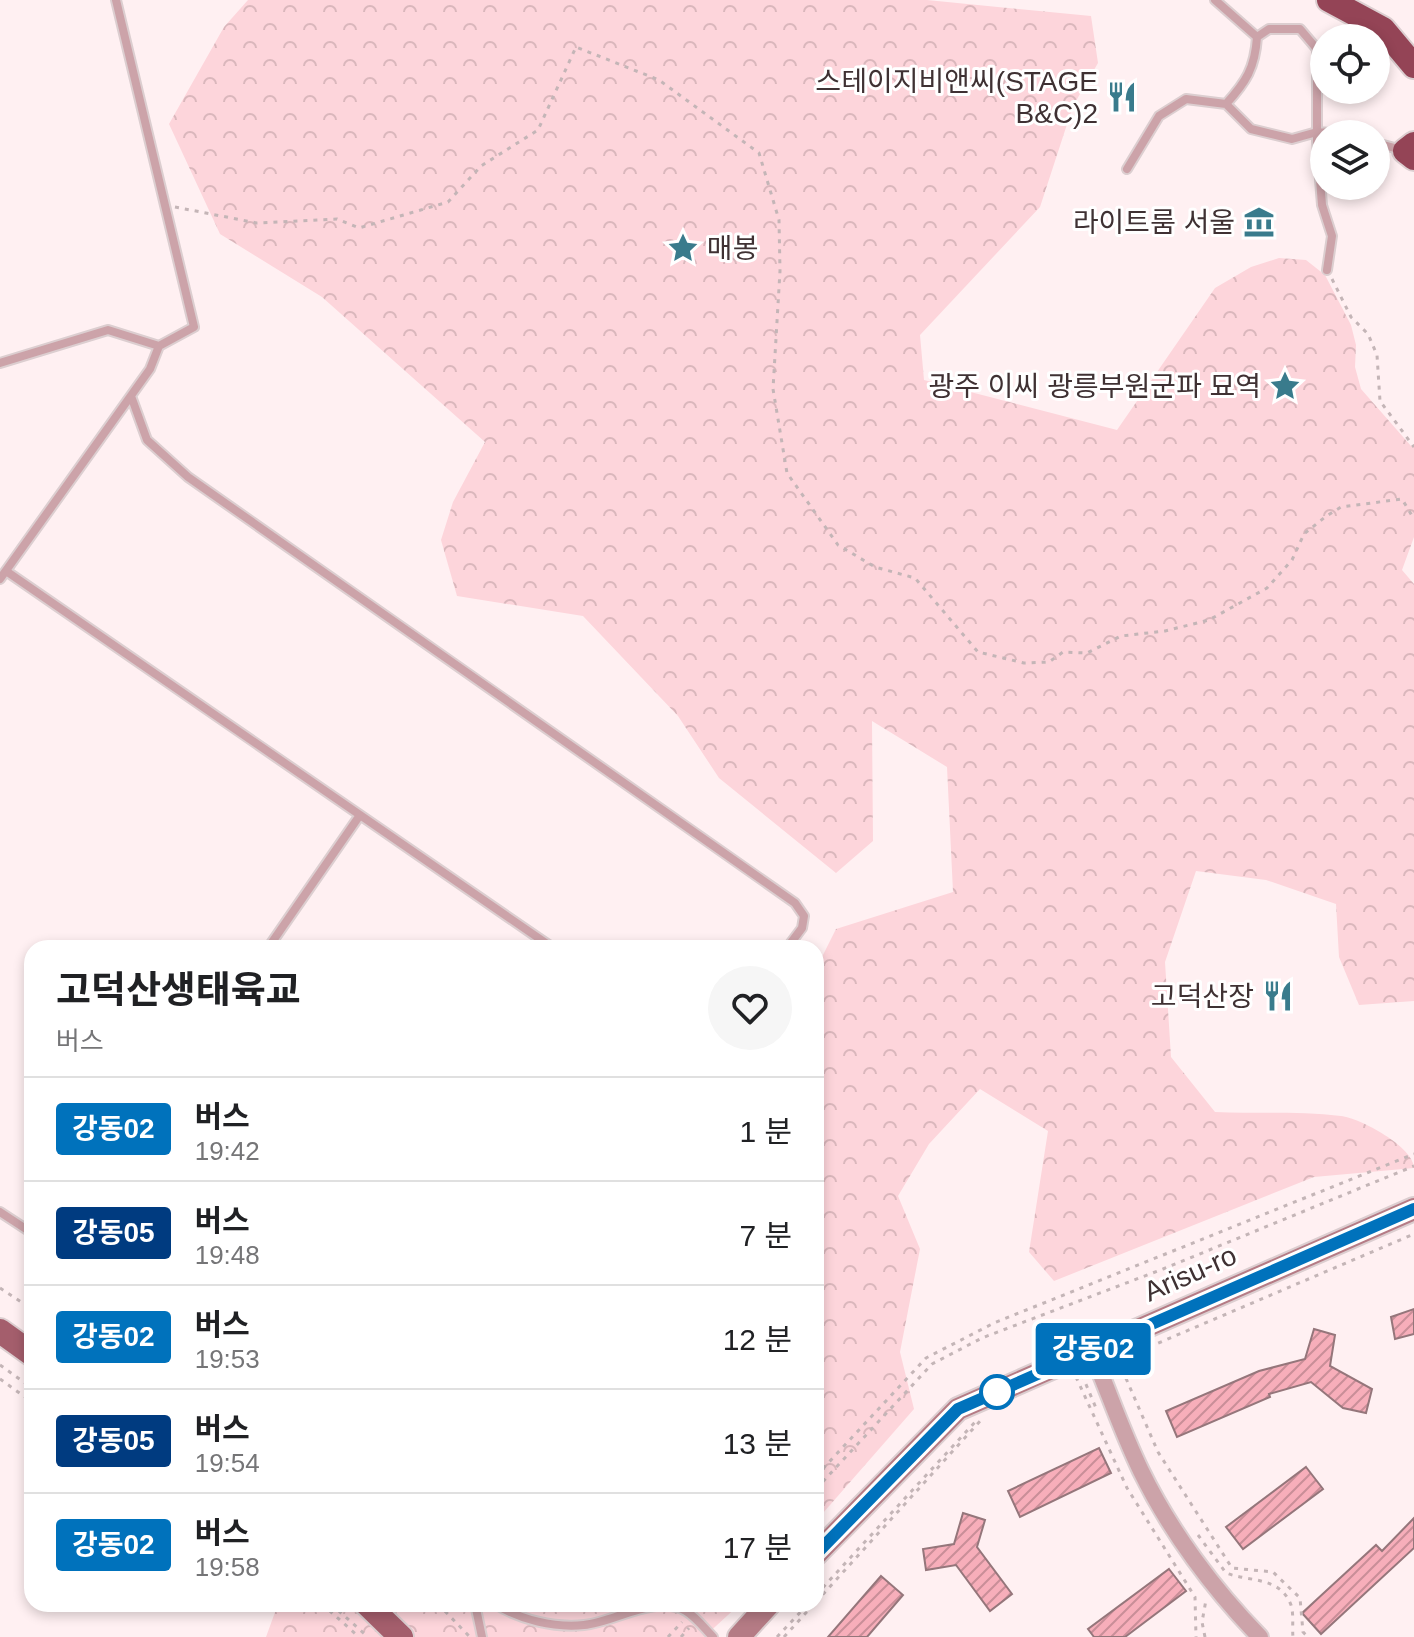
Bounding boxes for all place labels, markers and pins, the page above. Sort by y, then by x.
place label: 스테이지비앤씨(STAGE B&C)2 [816,66,1098,129]
restaurant icon: 스테이지비앤씨(STAGE B&C)2 [1105,80,1139,114]
museum icon: 라이트룸 서울 [1242,205,1276,239]
place label: 라이트룸 서울 [1073,207,1235,238]
place icon: 매봉 [666,231,700,265]
place label: 매봉 [707,233,759,264]
place icon: 광주 이씨 광릉부원군파 묘역 [1268,369,1302,403]
place label: 광주 이씨 광릉부원군파 묘역 [929,371,1261,402]
restaurant icon: 고덕산장 [1261,979,1295,1013]
place label: 고덕산장 [1151,981,1254,1012]
unlabelled marker [980,1375,1014,1409]

